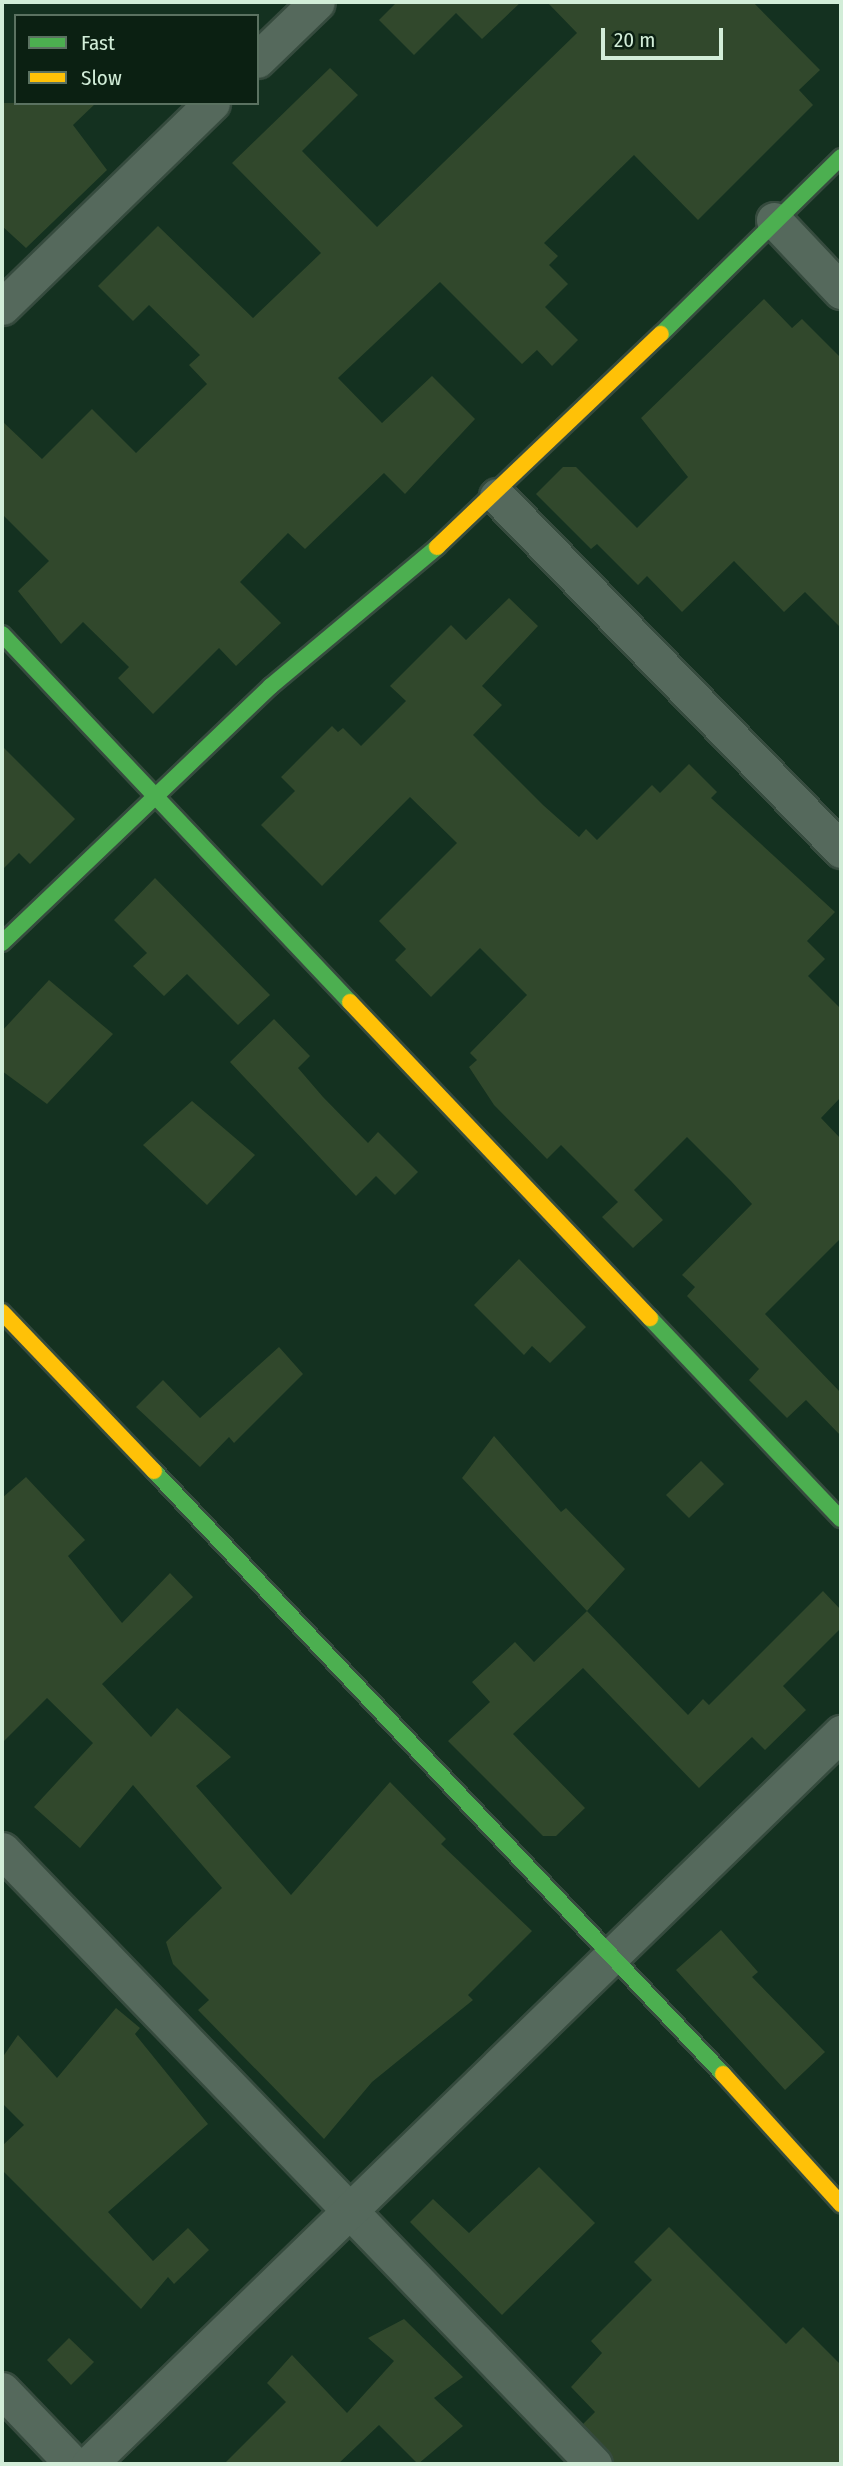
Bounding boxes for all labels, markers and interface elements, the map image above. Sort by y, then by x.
legend [14,14,259,105]
scale bar [605,14,728,58]
text: 20 m [614,27,655,53]
text: Fast [81,30,115,56]
text: Slow [81,65,122,91]

